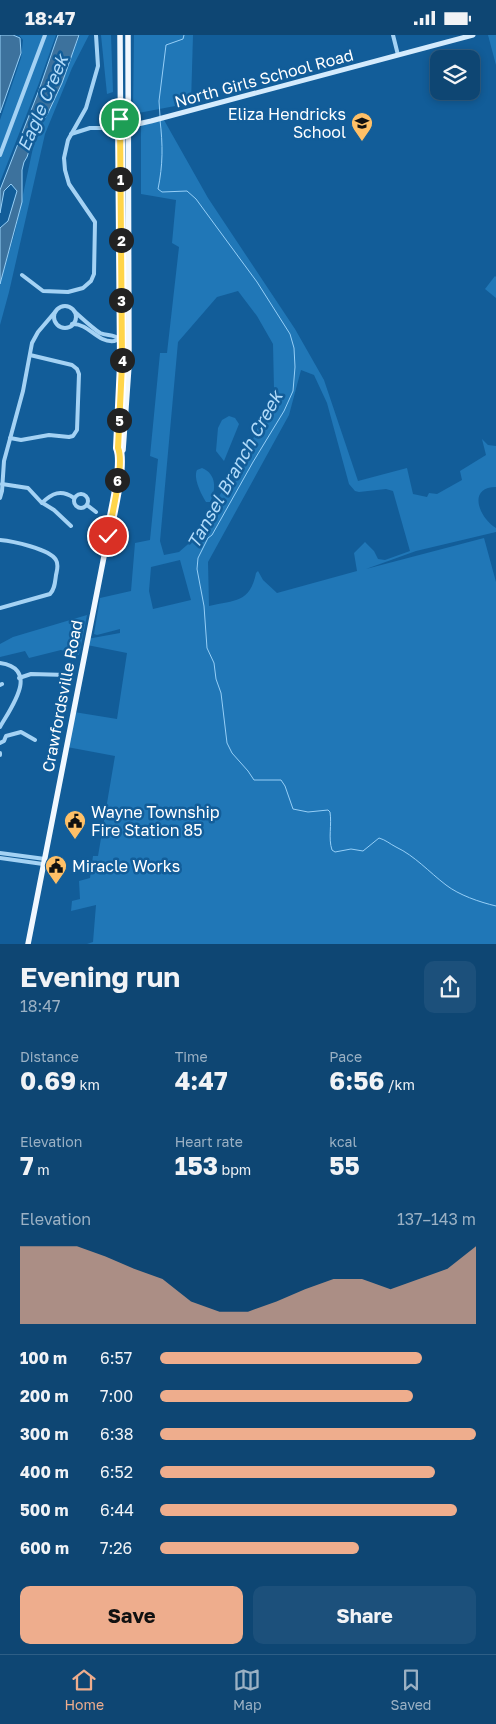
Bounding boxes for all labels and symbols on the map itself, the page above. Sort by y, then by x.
street label: North Girls School Road [172,44,356,112]
water label: Eagle Creek [12,49,73,154]
pin [99,98,141,140]
place label: Eliza Hendricks School [228,104,346,142]
school or university icon: Eliza Hendricks School [350,111,374,142]
pin: 1 [108,167,132,191]
pin: 2 [108,227,134,253]
pin: 3 [108,287,134,313]
pin: 4 [110,347,134,373]
water label: Tansel Branch Creek [182,385,287,552]
pin: 5 [106,407,132,433]
pin: 6 [104,467,130,493]
pin [87,515,129,557]
street label: Crawfordsville Road [37,618,87,774]
place label: Wayne Township Fire Station 85 [91,802,220,840]
public building icon: Wayne Township Fire Station 85 [63,809,87,840]
public building icon: Miracle Works [44,854,68,885]
place label: Miracle Works [72,856,180,876]

